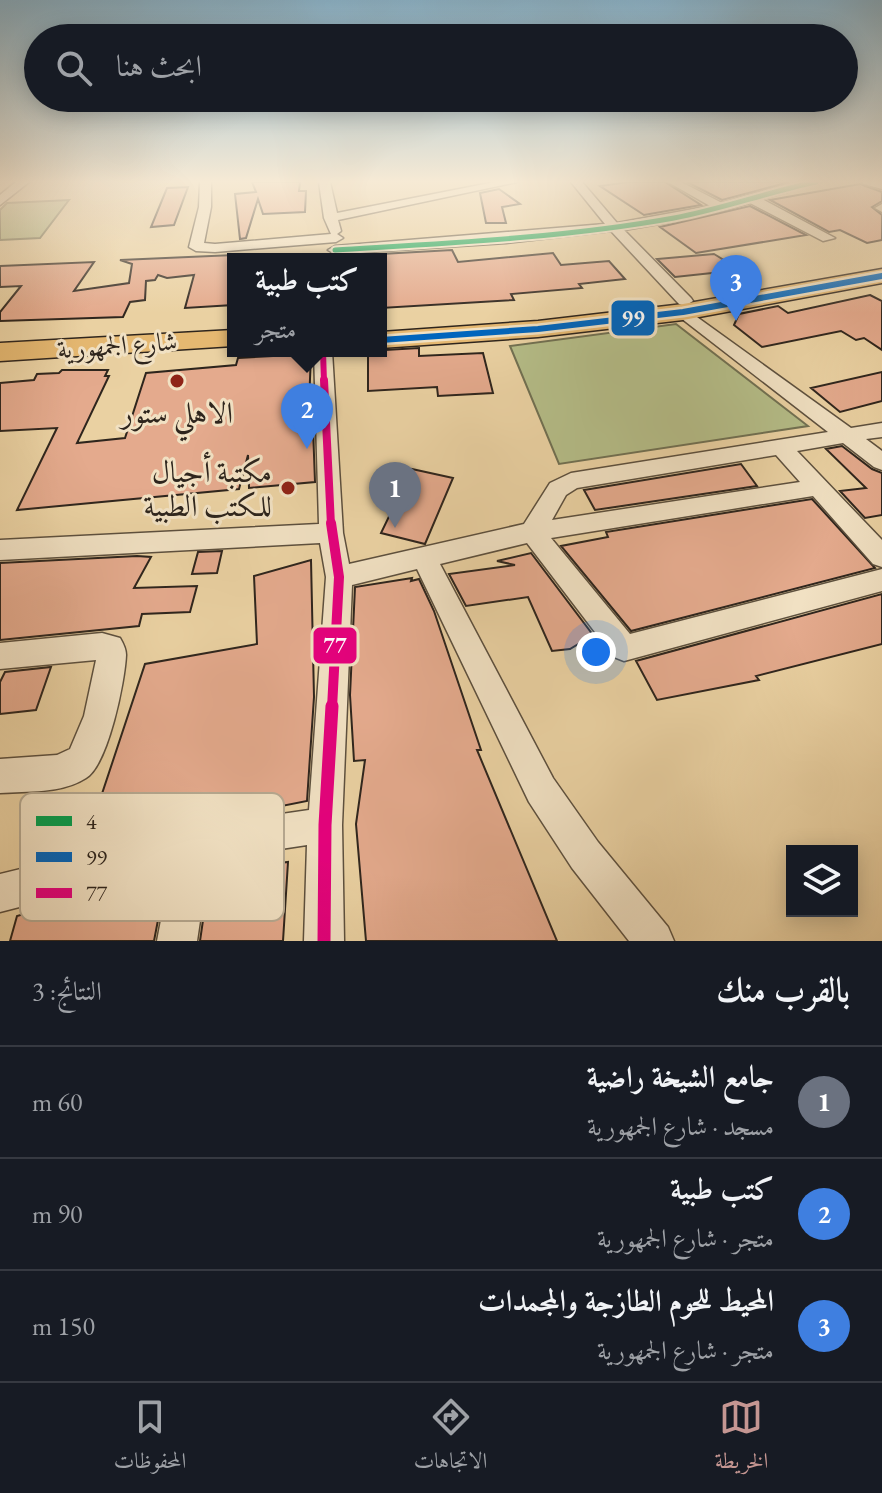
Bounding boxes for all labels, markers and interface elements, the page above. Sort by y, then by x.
search box [24,24,858,112]
icon: search [52,46,96,90]
text: ابحث هنا [116,46,202,85]
popup [227,253,387,357]
pin: 3 [710,255,762,321]
text: كتب طبية [255,260,359,299]
line badge: 99 [610,299,656,337]
text: 99 [621,304,645,333]
text: متجر [255,312,296,346]
street label: شارع الجمهورية [56,324,179,371]
marker: الاهلي ستور [168,372,186,390]
pin: 2 [281,383,333,449]
place label: الاهلي ستور [118,393,233,442]
place label: مكتبة أجيال للكتب الطبية [143,451,272,525]
pin: 1 [369,462,421,528]
marker: مكتبة أجيال للكتب الطبية [279,479,297,497]
line badge: 77 [312,626,358,665]
text: 77 [323,631,347,660]
your location [576,632,616,672]
legend [20,793,284,921]
text: 4 [86,807,97,836]
text: 99 [86,843,108,872]
map controls [786,845,858,917]
button: layers [786,845,858,917]
text: 77 [86,879,108,908]
text: بالقرب منك [716,967,850,1011]
text: النتائج: 3 [32,974,102,1008]
text: جامع الشيخة راضية [587,1057,774,1096]
text: 60 m [32,1085,82,1119]
text: 1 [817,1085,831,1119]
text: مسجد · شارع الجمهورية [587,1109,774,1143]
text: كتب طبية [670,1169,774,1208]
text: 90 m [32,1197,82,1231]
text: 2 [817,1197,831,1231]
text: متجر · شارع الجمهورية [597,1221,774,1255]
text: المحيط للحوم الطازجة والمجمدات [478,1281,774,1320]
text: 150 m [32,1309,95,1343]
text: 3 [817,1309,831,1343]
text: متجر · شارع الجمهورية [597,1333,774,1367]
tab: المحفوظات [114,1395,186,1482]
tab: الاتجاهات [414,1395,487,1482]
tab: الخريطة [715,1395,768,1482]

